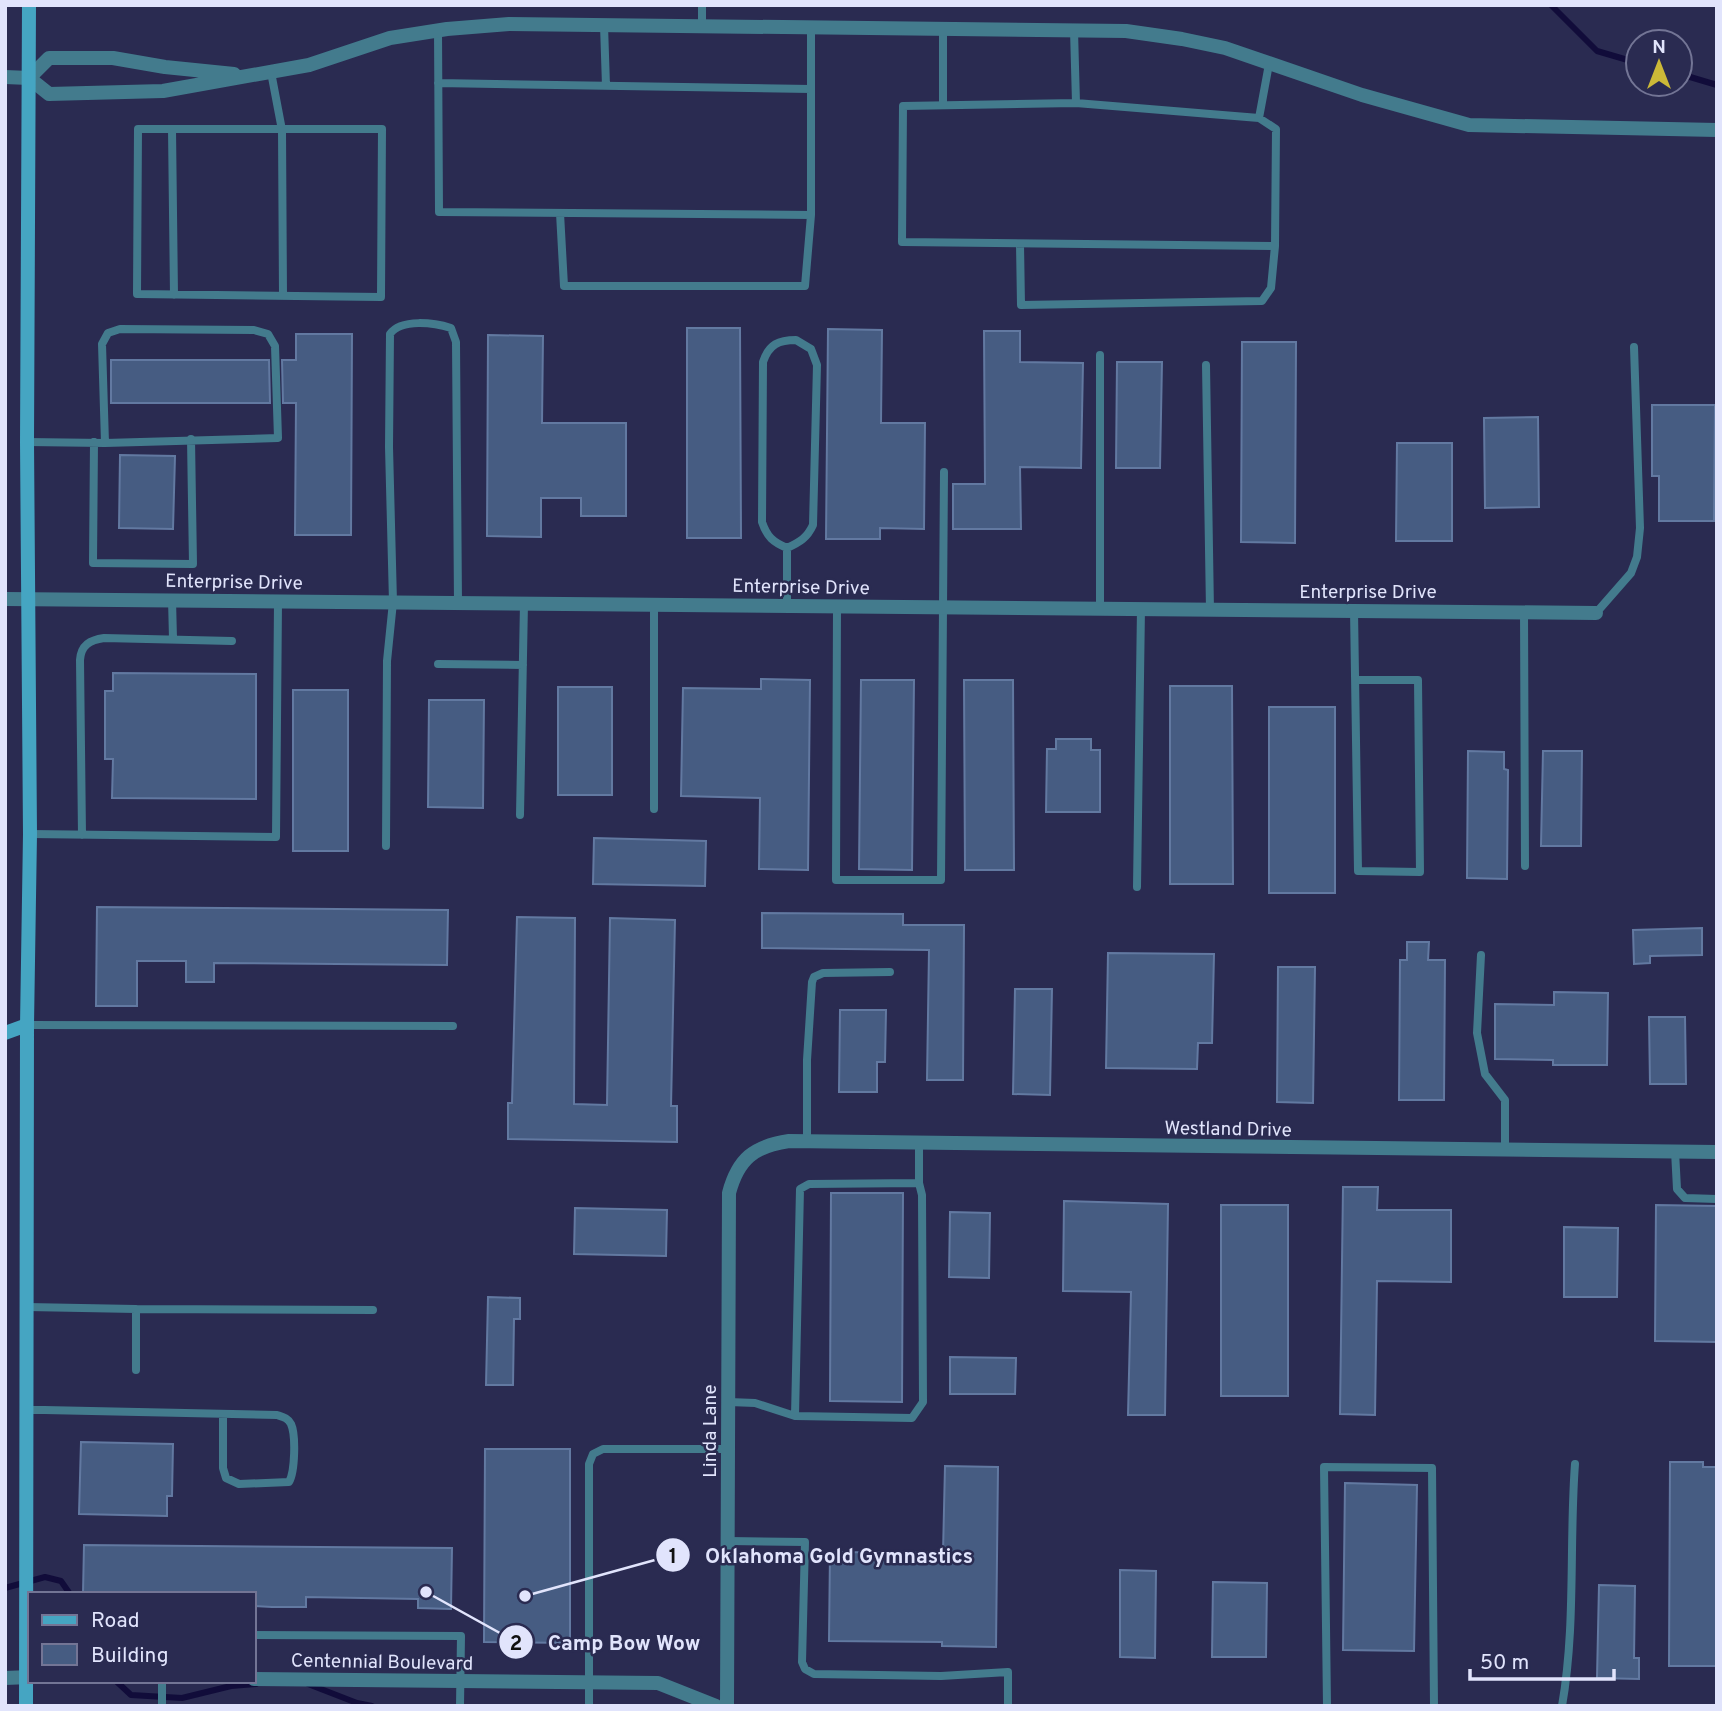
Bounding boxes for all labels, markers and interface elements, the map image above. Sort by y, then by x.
north arrow [1624,28,1694,98]
text: N [1652,36,1666,60]
street label: Enterprise Drive [165,570,303,596]
street label: Enterprise Drive [732,575,870,601]
street label: Enterprise Drive [1299,581,1437,605]
street label: Westland Drive [1164,1117,1292,1143]
street label: Linda Lane [699,1384,723,1478]
callout: Oklahoma Gold Gymnastics [656,1534,987,1576]
text: 1 [669,1544,677,1571]
text: Oklahoma Gold Gymnastics [705,1544,973,1571]
legend [28,1592,256,1683]
text: Road [91,1608,140,1635]
callout: Camp Bow Wow [499,1621,714,1663]
text: 2 [510,1631,522,1658]
text: Camp Bow Wow [548,1631,700,1658]
scale bar [1470,1638,1614,1682]
text: Building [91,1643,169,1670]
street label: Centennial Boulevard [291,1649,473,1677]
text: 50 m [1480,1650,1529,1677]

